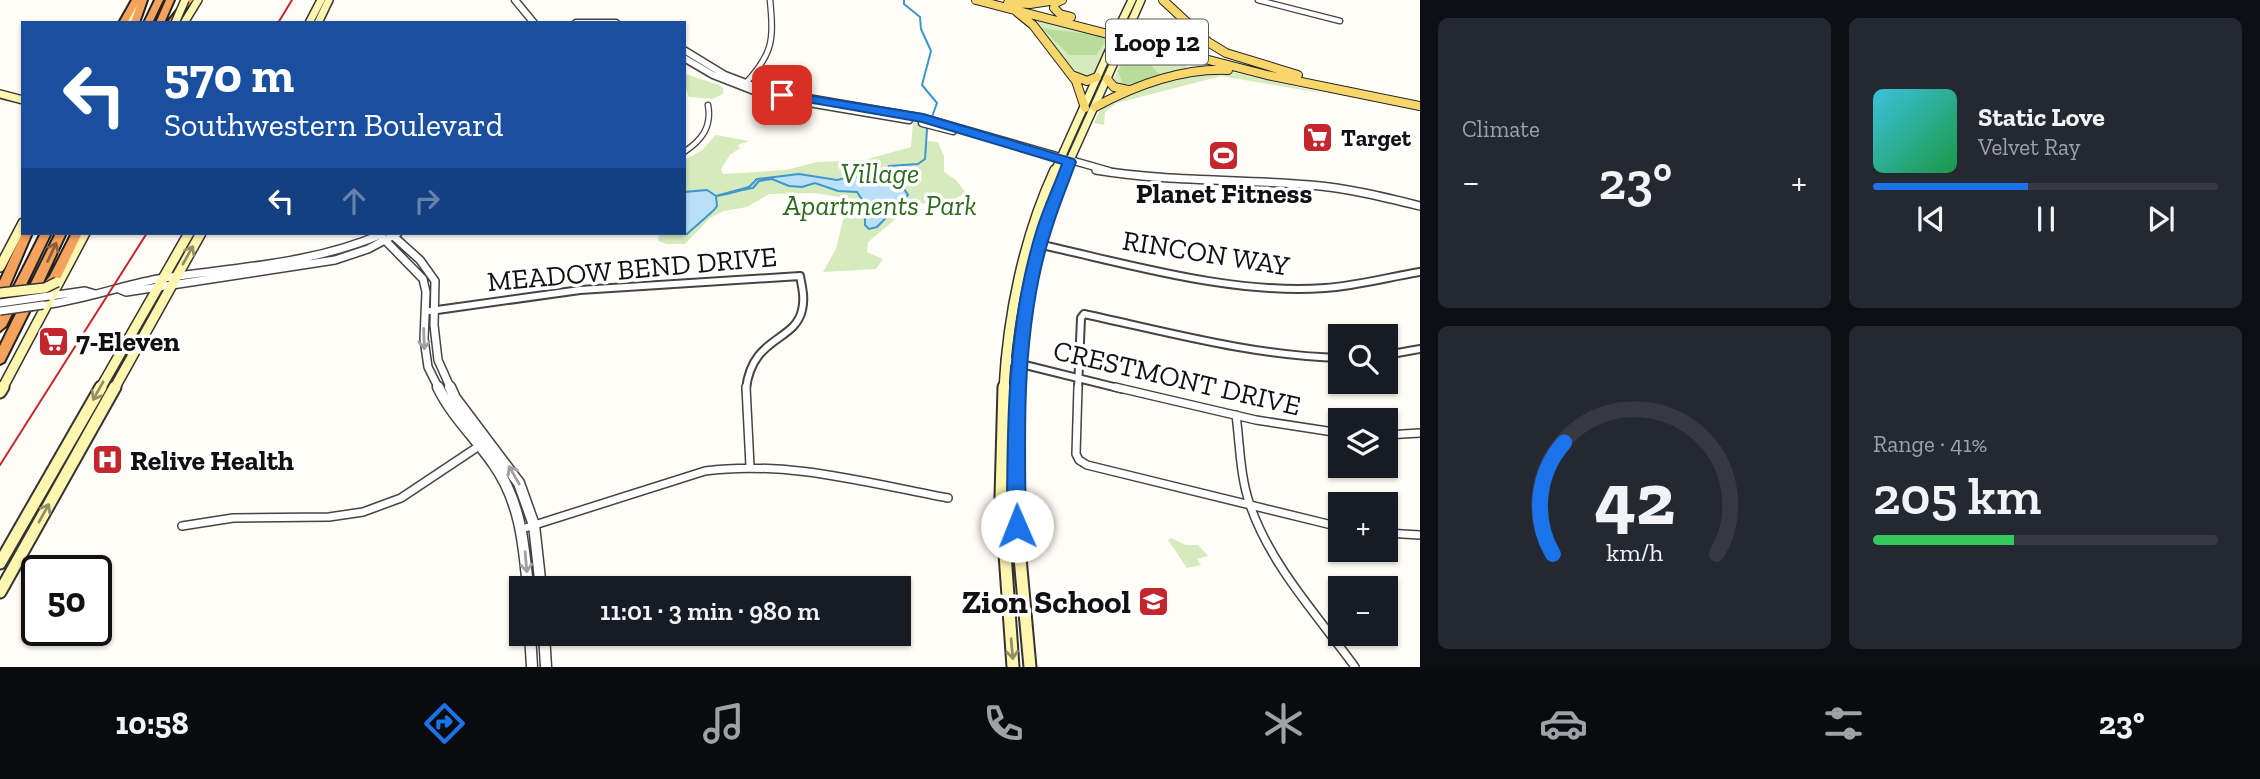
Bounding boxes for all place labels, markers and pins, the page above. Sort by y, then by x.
pin [752,65,812,125]
supermarket icon: Target [1301,121,1335,155]
place label: Target [1341,124,1412,152]
sports icon: Planet Fitness [1207,139,1241,173]
place label: Planet Fitness [1136,177,1312,210]
supermarket icon: 7-Eleven [36,324,70,358]
place label: 7-Eleven [76,325,180,358]
hospital icon: Relive Health [90,443,124,477]
place label: Relive Health [130,444,294,477]
place label: Zion School [962,582,1131,621]
school or university icon: Zion School [1137,584,1171,618]

